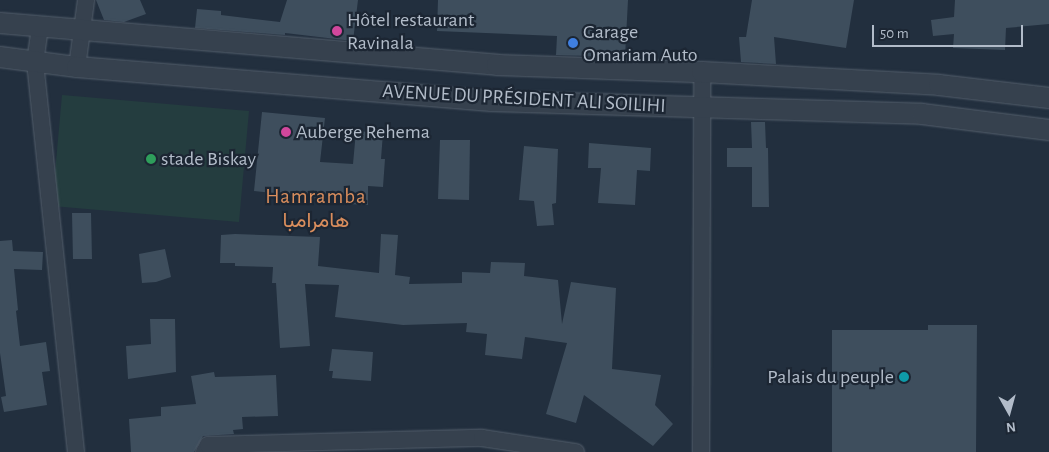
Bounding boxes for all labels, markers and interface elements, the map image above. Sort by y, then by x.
place label: Hôtel restaurant Ravinala [347,8,474,55]
scale bar [874,15,1025,47]
place label: Garage Omariam Auto [583,20,698,67]
marker: Hôtel restaurant Ravinala [331,25,343,37]
text: 50 m [880,26,909,41]
marker: Garage Omariam Auto [567,37,579,49]
street label: AVENUE DU PRÉSIDENT ALI SOILIHI [382,80,666,118]
place label: Auberge Rehema [296,120,430,144]
marker: Auberge Rehema [280,126,292,138]
place label: stade Biskay [161,147,256,171]
marker: stade Biskay [145,153,157,165]
district label: Hamramba هامرامبا [264,184,368,234]
place label: Palais du peuple [767,365,894,389]
marker: Palais du peuple [898,371,910,383]
north arrow [984,387,1034,437]
text: N [1005,419,1017,434]

